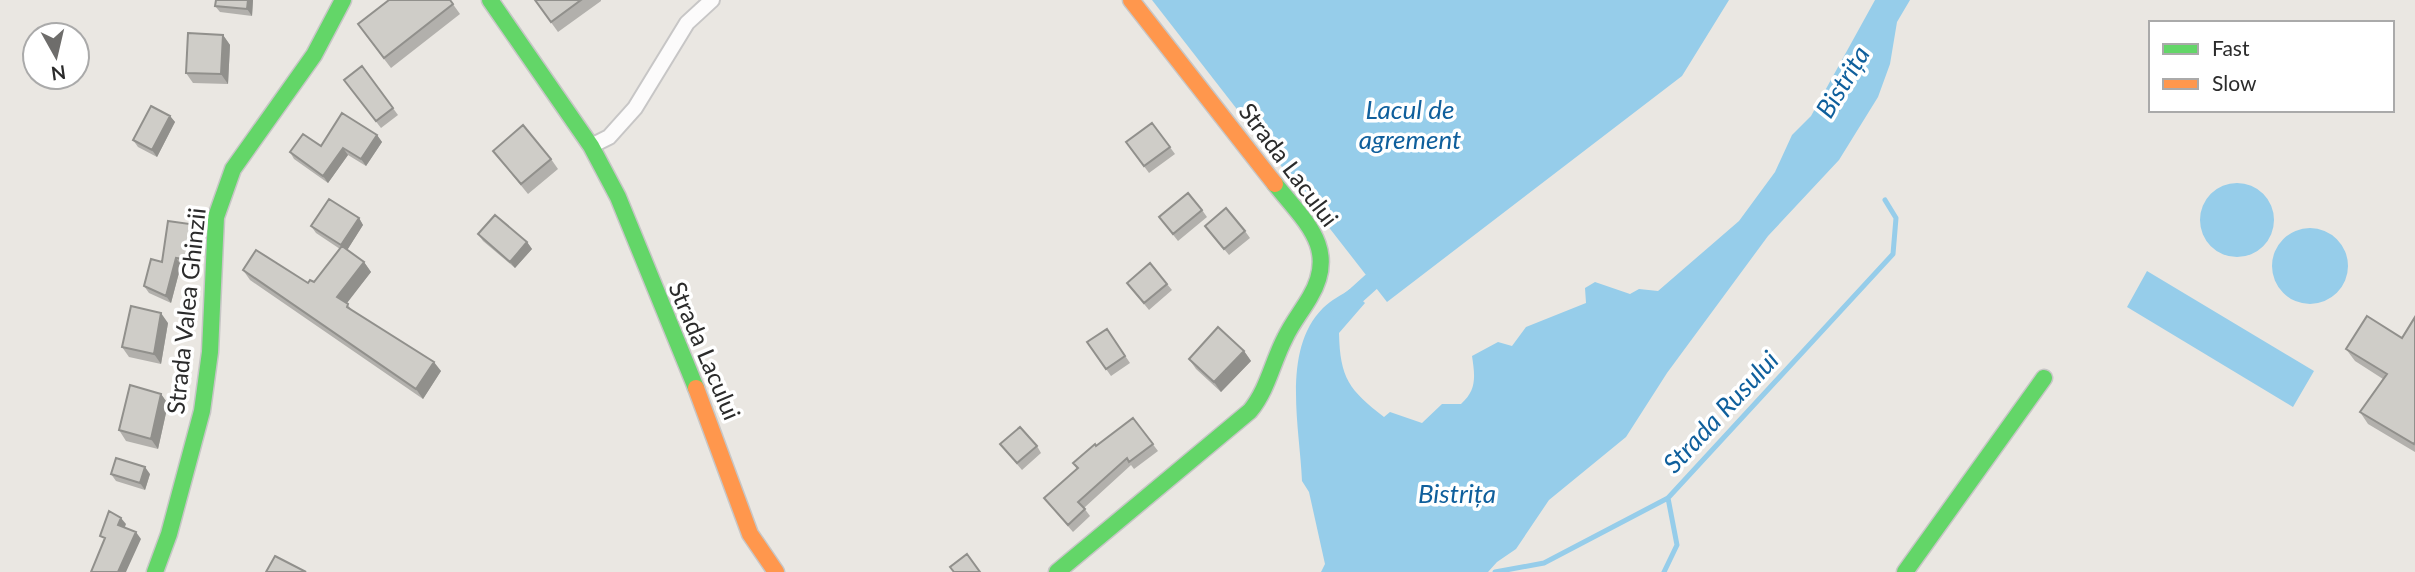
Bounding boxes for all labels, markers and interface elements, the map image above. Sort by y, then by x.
north arrow [21,21,91,91]
legend [2149,21,2394,112]
text: Fast [2212,35,2250,60]
water label: Bistrița [1808,40,1876,123]
text: N [50,61,67,86]
text: Slow [2212,70,2257,95]
water label: Lacul de agrement [1359,93,1461,155]
street label: Strada Lacului [1233,97,1345,232]
street label: Strada Valea Ghinzii [160,206,211,415]
street label: Strada Lacului [663,277,747,424]
water label: Strada Rusului [1656,344,1785,479]
water label: Bistrița [1418,477,1496,509]

